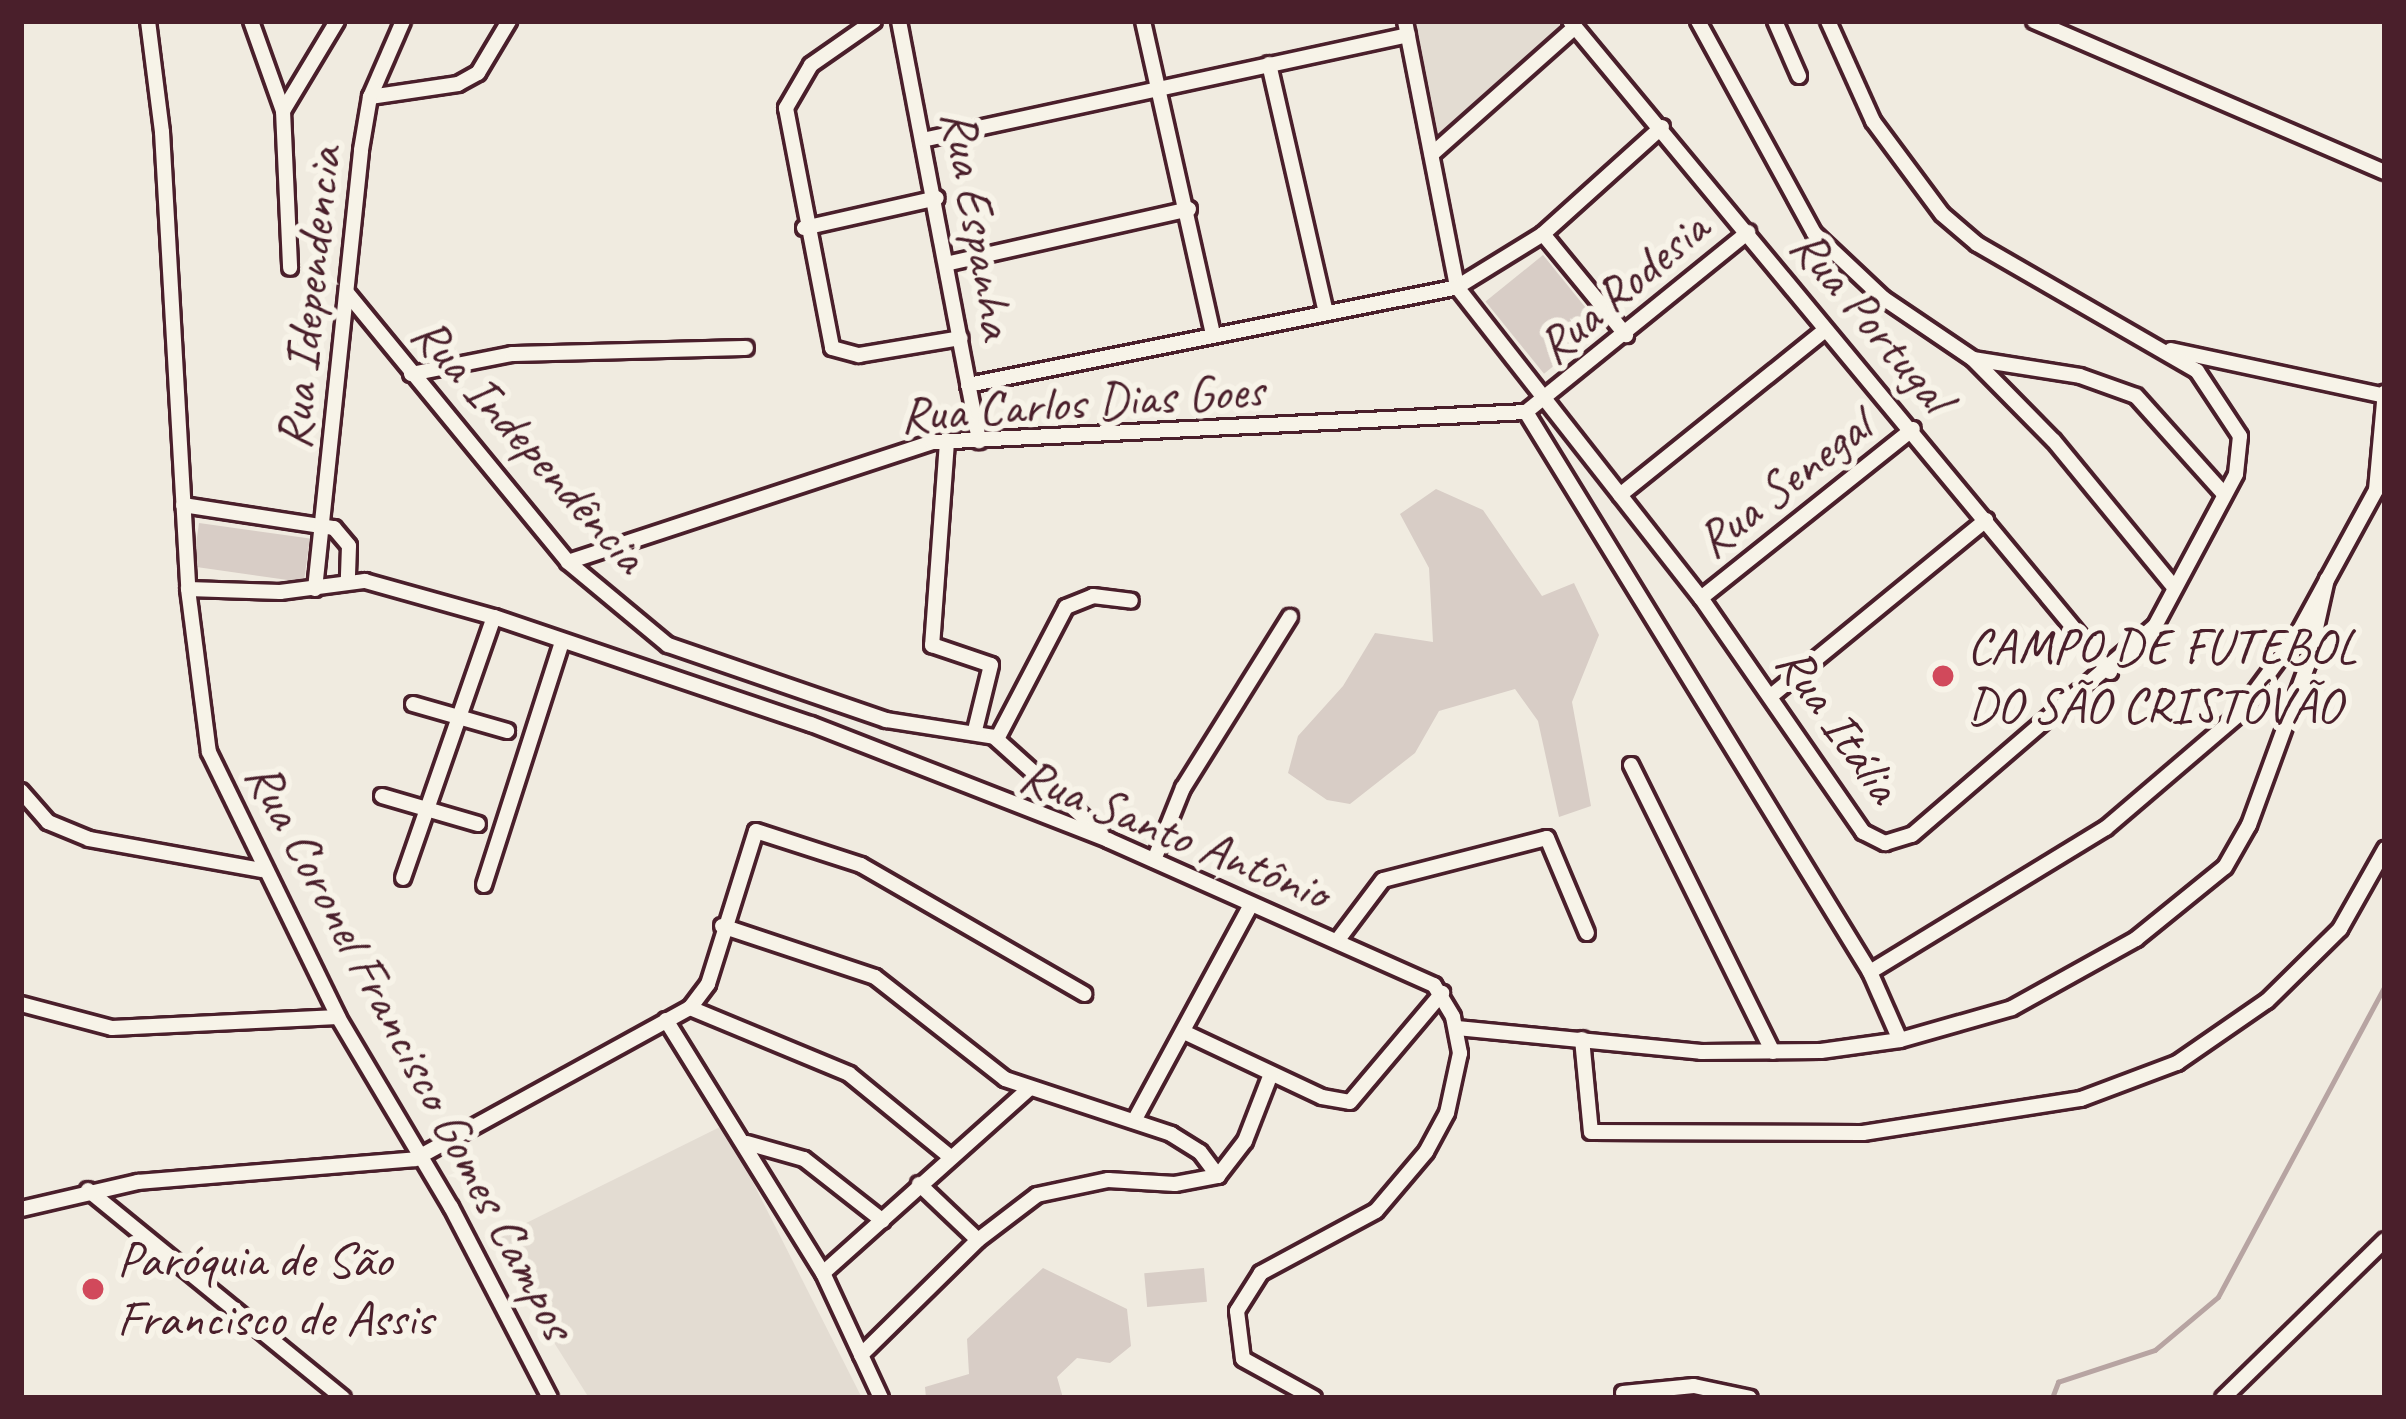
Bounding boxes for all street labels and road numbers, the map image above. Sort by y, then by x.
street label: Rua Espanha [929,105,1029,343]
street label: Rua Idependencia [262,145,354,451]
street label: Rua Rodesia [1523,197,1721,377]
street label: Rua Portugal [1778,216,1966,424]
street label: Rua Independência [399,303,661,585]
street label: Rua Carlos Dias Goes [898,359,1266,445]
street label: Rua Senegal [1683,396,1883,570]
street label: Rua Itália [1763,634,1915,814]
street label: Rua Santo Antônio [1012,743,1338,923]
street label: Rua Coronel Francisco Gomes Campos [233,751,589,1349]

